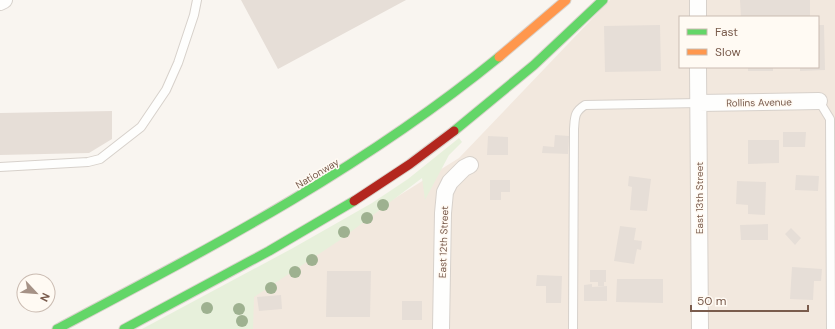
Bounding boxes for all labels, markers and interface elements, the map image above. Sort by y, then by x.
legend [679,16,819,68]
text: Fast [715,24,738,40]
text: Slow [715,44,741,60]
street label: Rollins Avenue [726,95,792,110]
street label: Nationway [293,155,342,191]
street label: East 13th Street [693,162,706,234]
street label: East 12th Street [436,206,451,278]
north arrow [16,273,56,313]
scale bar [691,287,808,313]
text: N [37,291,53,304]
text: 50 m [697,293,726,309]

